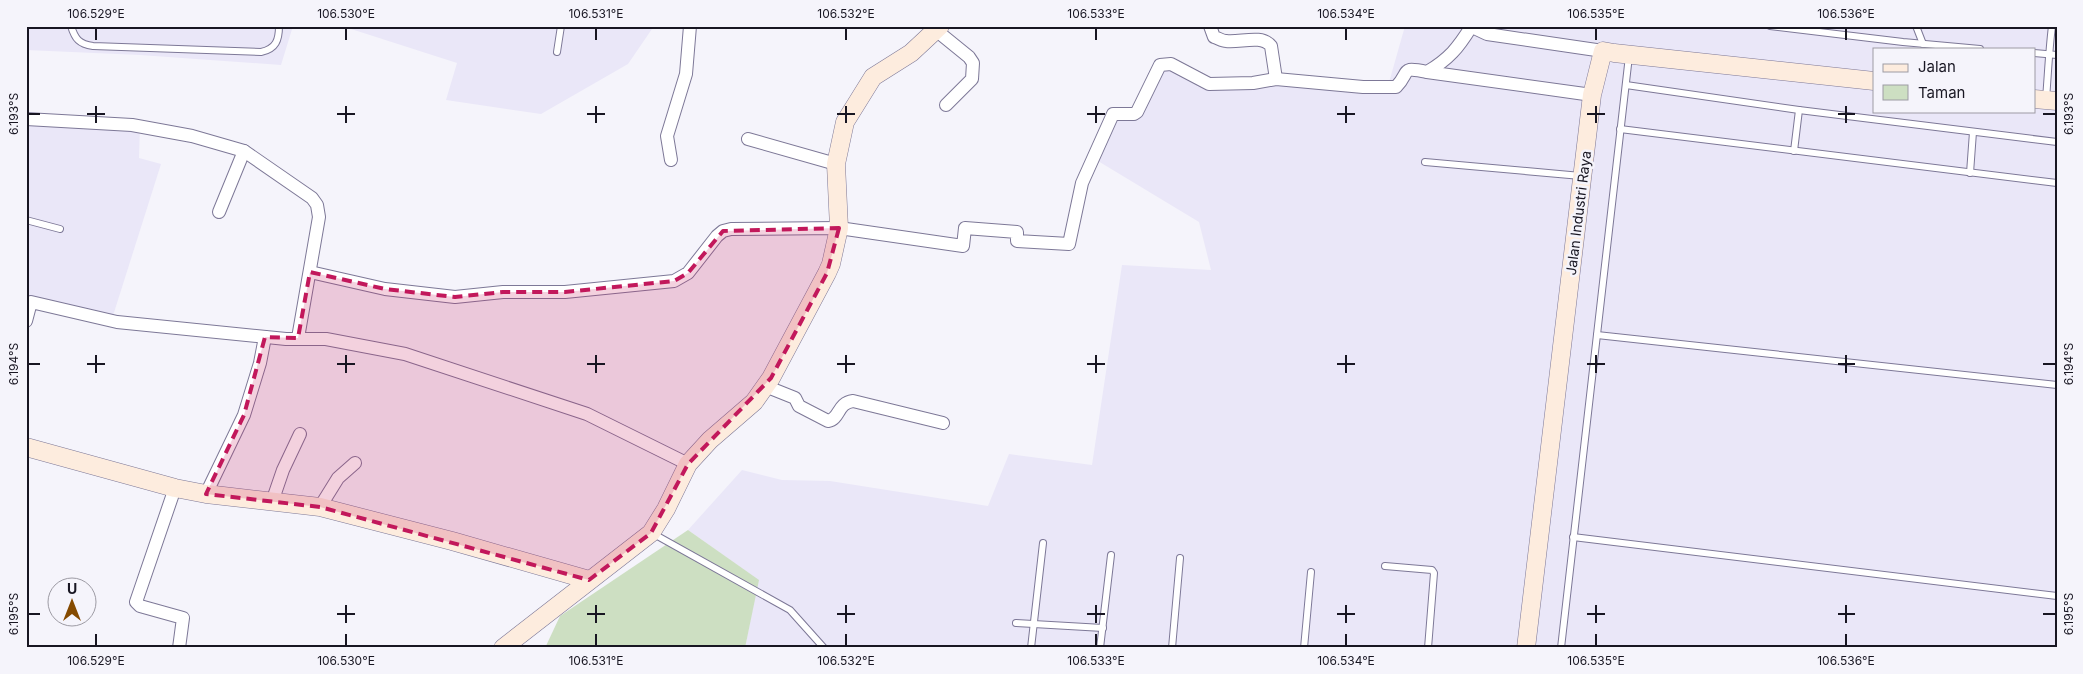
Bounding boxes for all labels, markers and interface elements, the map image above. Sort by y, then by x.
text: 106.529°E [67,6,125,21]
text: 106.530°E [317,6,375,21]
text: 106.531°E [568,6,624,21]
text: 106.532°E [817,6,875,21]
text: 106.533°E [1067,6,1125,21]
text: 106.534°E [1317,6,1375,21]
text: 106.535°E [1567,6,1625,21]
text: 106.536°E [1817,6,1875,21]
legend [1873,48,2036,112]
text: Jalan [1918,57,1956,76]
text: Taman [1918,83,1965,102]
text: 6.193°S [6,93,21,135]
text: 6.193°S [2061,93,2076,135]
street label: Jalan Industri Raya [1562,150,1594,276]
text: 6.194°S [6,342,21,385]
text: 6.194°S [2061,342,2076,385]
north arrow [48,576,98,626]
text: U [67,580,77,597]
text: 6.195°S [6,593,21,635]
text: 6.195°S [2061,593,2076,635]
text: 106.529°E [67,653,125,668]
text: 106.530°E [317,653,375,668]
text: 106.531°E [568,653,624,668]
text: 106.532°E [817,653,875,668]
text: 106.533°E [1067,653,1125,668]
text: 106.534°E [1317,653,1375,668]
text: 106.535°E [1567,653,1625,668]
text: 106.536°E [1817,653,1875,668]

